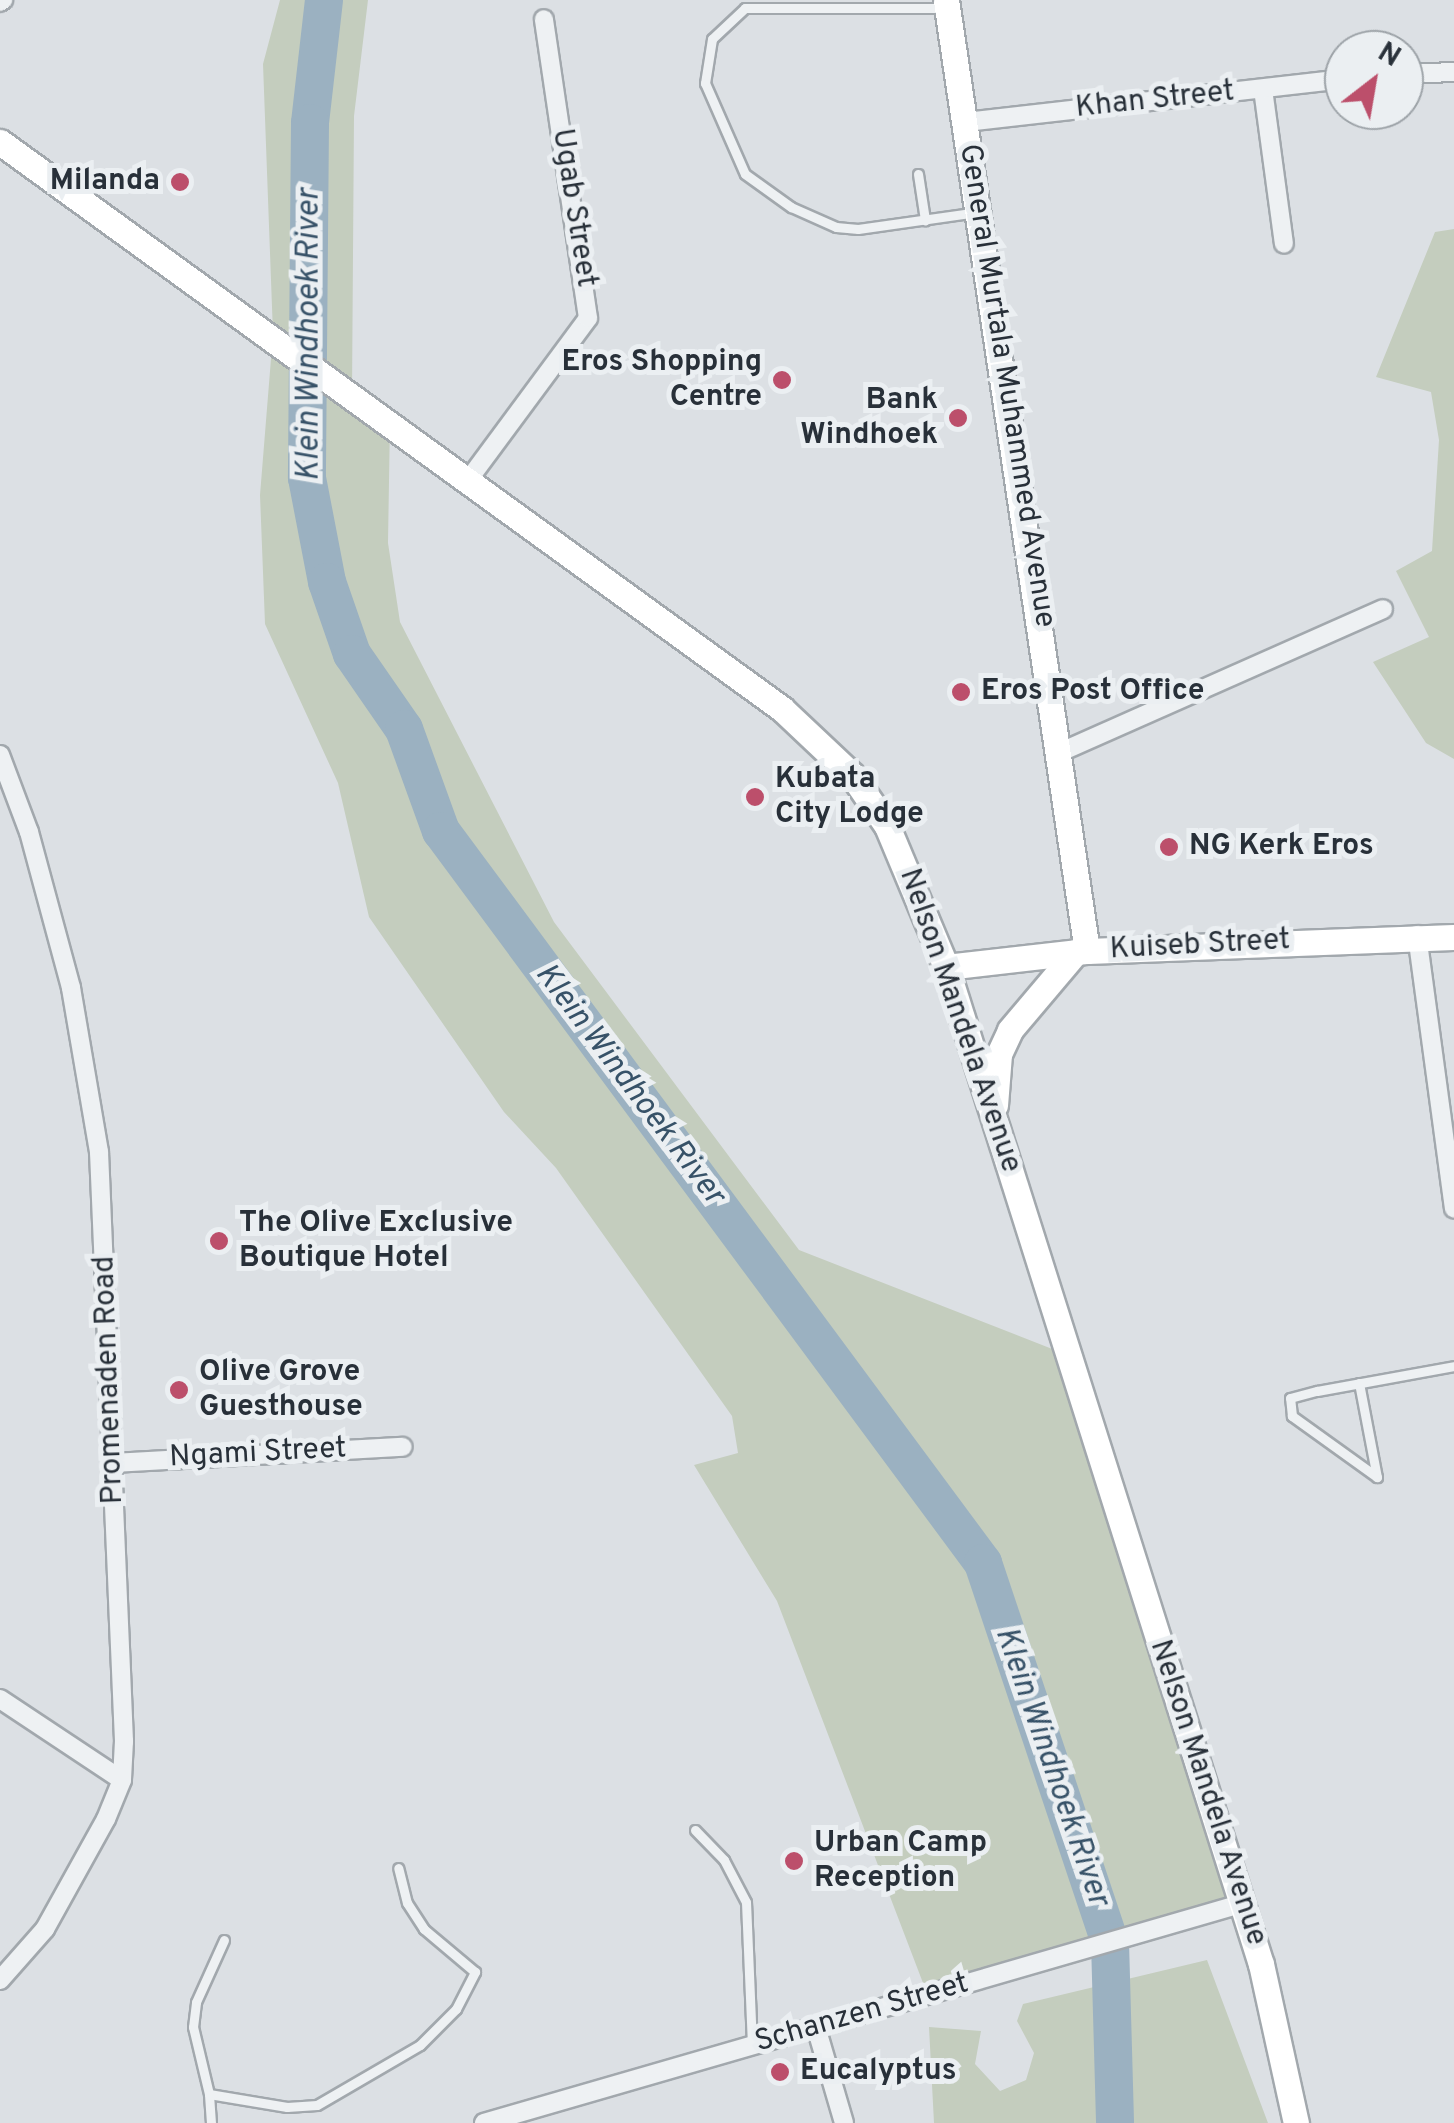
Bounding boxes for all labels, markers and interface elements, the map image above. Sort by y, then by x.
north arrow [1324,30,1424,130]
text: N [1371,35,1406,77]
street label: Khan Street [1074,75,1236,127]
street label: Ugab Street [543,126,603,290]
street label: General Murtala Muhammed Avenue [950,141,1062,631]
place label: Milanda [50,164,160,200]
marker: Milanda [169,171,191,193]
water label: Klein Windhoek River [291,188,329,482]
place label: Eros Shopping Centre [562,345,762,416]
marker: Eros Shopping Centre [771,369,793,391]
place label: Bank Windhoek [800,383,938,454]
marker: Bank Windhoek [947,407,969,429]
place label: Eros Post Office [981,674,1205,710]
marker: Eros Post Office [950,681,972,703]
place label: Kubata City Lodge [775,762,924,832]
marker: Kubata City Lodge [744,786,766,808]
place label: NG Kerk Eros [1189,829,1374,865]
marker: NG Kerk Eros [1158,836,1180,858]
street label: Nelson Mandela Avenue [890,864,1028,1178]
street label: Kuiseb Street [1109,923,1291,969]
water label: Klein Windhoek River [525,956,733,1214]
place label: The Olive Exclusive Boutique Hotel [239,1206,513,1276]
marker: The Olive Exclusive Boutique Hotel [208,1230,230,1252]
street label: Promenaden Road [88,1255,132,1505]
place label: Olive Grove Guesthouse [199,1355,363,1426]
marker: Olive Grove Guesthouse [168,1379,190,1401]
street label: Ngami Street [169,1431,347,1477]
water label: Klein Windhoek River [985,1622,1117,1912]
street label: Nelson Mandela Avenue [1140,1635,1274,1951]
place label: Urban Camp Reception [814,1826,987,1896]
marker: Urban Camp Reception [783,1850,805,1872]
street label: Schanzen Street [751,1966,973,2062]
place label: Eucalyptus [800,2054,957,2090]
marker: Eucalyptus [769,2061,791,2083]

